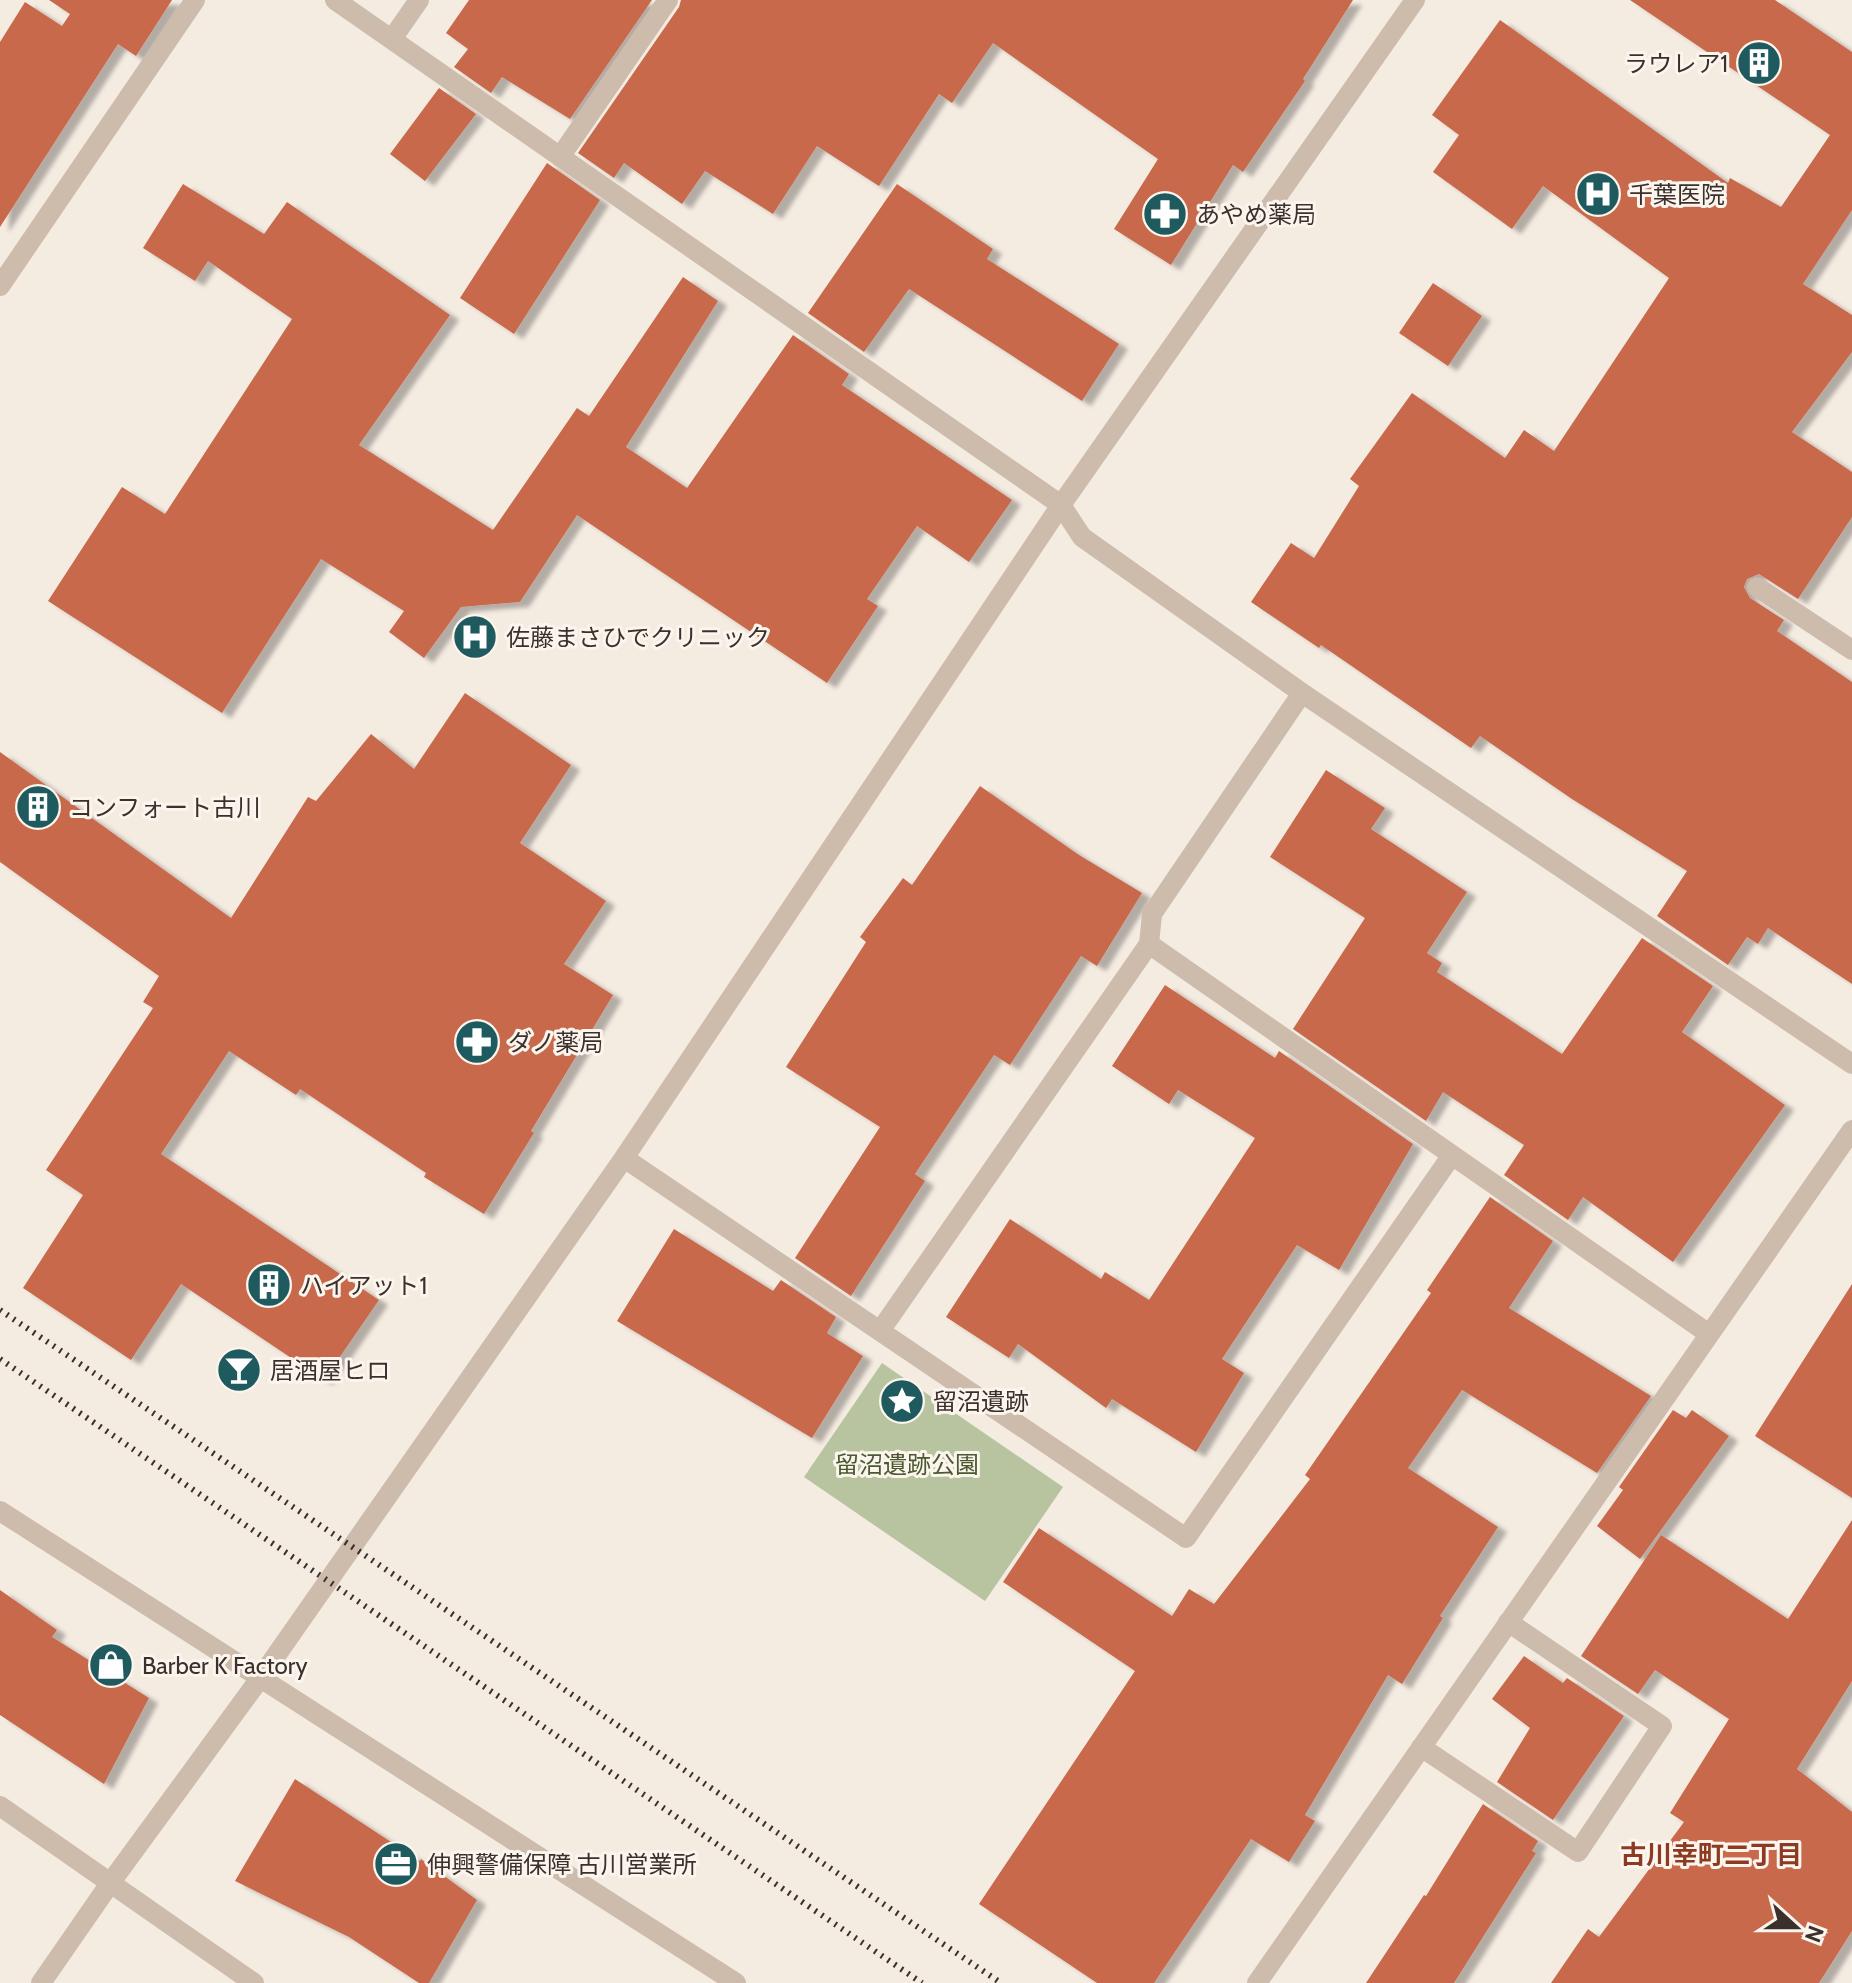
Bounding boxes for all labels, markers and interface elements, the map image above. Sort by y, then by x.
building icon: ラウレア1 [1735,39,1783,87]
place label: ラウレア1 [1624,49,1728,78]
hospital icon: 千葉医院 [1574,170,1622,218]
place label: 千葉医院 [1629,180,1725,209]
pharmacy icon: あやめ薬局 [1141,190,1189,238]
place label: あやめ薬局 [1196,200,1316,229]
hospital icon: 佐藤まさひでクリニック [451,613,499,661]
place label: 佐藤まさひでクリニック [506,623,770,652]
building icon: コンフォート古川 [14,783,62,831]
place label: コンフォート古川 [69,793,260,822]
pharmacy icon: ダノ薬局 [453,1018,501,1066]
place label: ダノ薬局 [508,1028,603,1057]
building icon: ハイアット1 [245,1261,293,1309]
place label: ハイアット1 [300,1271,427,1300]
bar icon: 居酒屋ヒロ [215,1346,263,1394]
place label: 居酒屋ヒロ [270,1356,390,1385]
place icon: 留沼遺跡 [878,1377,926,1425]
place label: 留沼遺跡 [933,1387,1029,1416]
park label: 留沼遺跡公園 [835,1450,979,1479]
shop icon: Barber K Factory [87,1641,135,1689]
place label: Barber K Factory [142,1651,308,1680]
district label: 古川幸町二丁目 [1620,1839,1802,1871]
office icon: 伸興警備保障 古川営業所 [372,1840,420,1888]
place label: 伸興警備保障 古川営業所 [427,1850,696,1879]
north arrow [1756,1887,1836,1967]
text: N [1799,1922,1830,1946]

